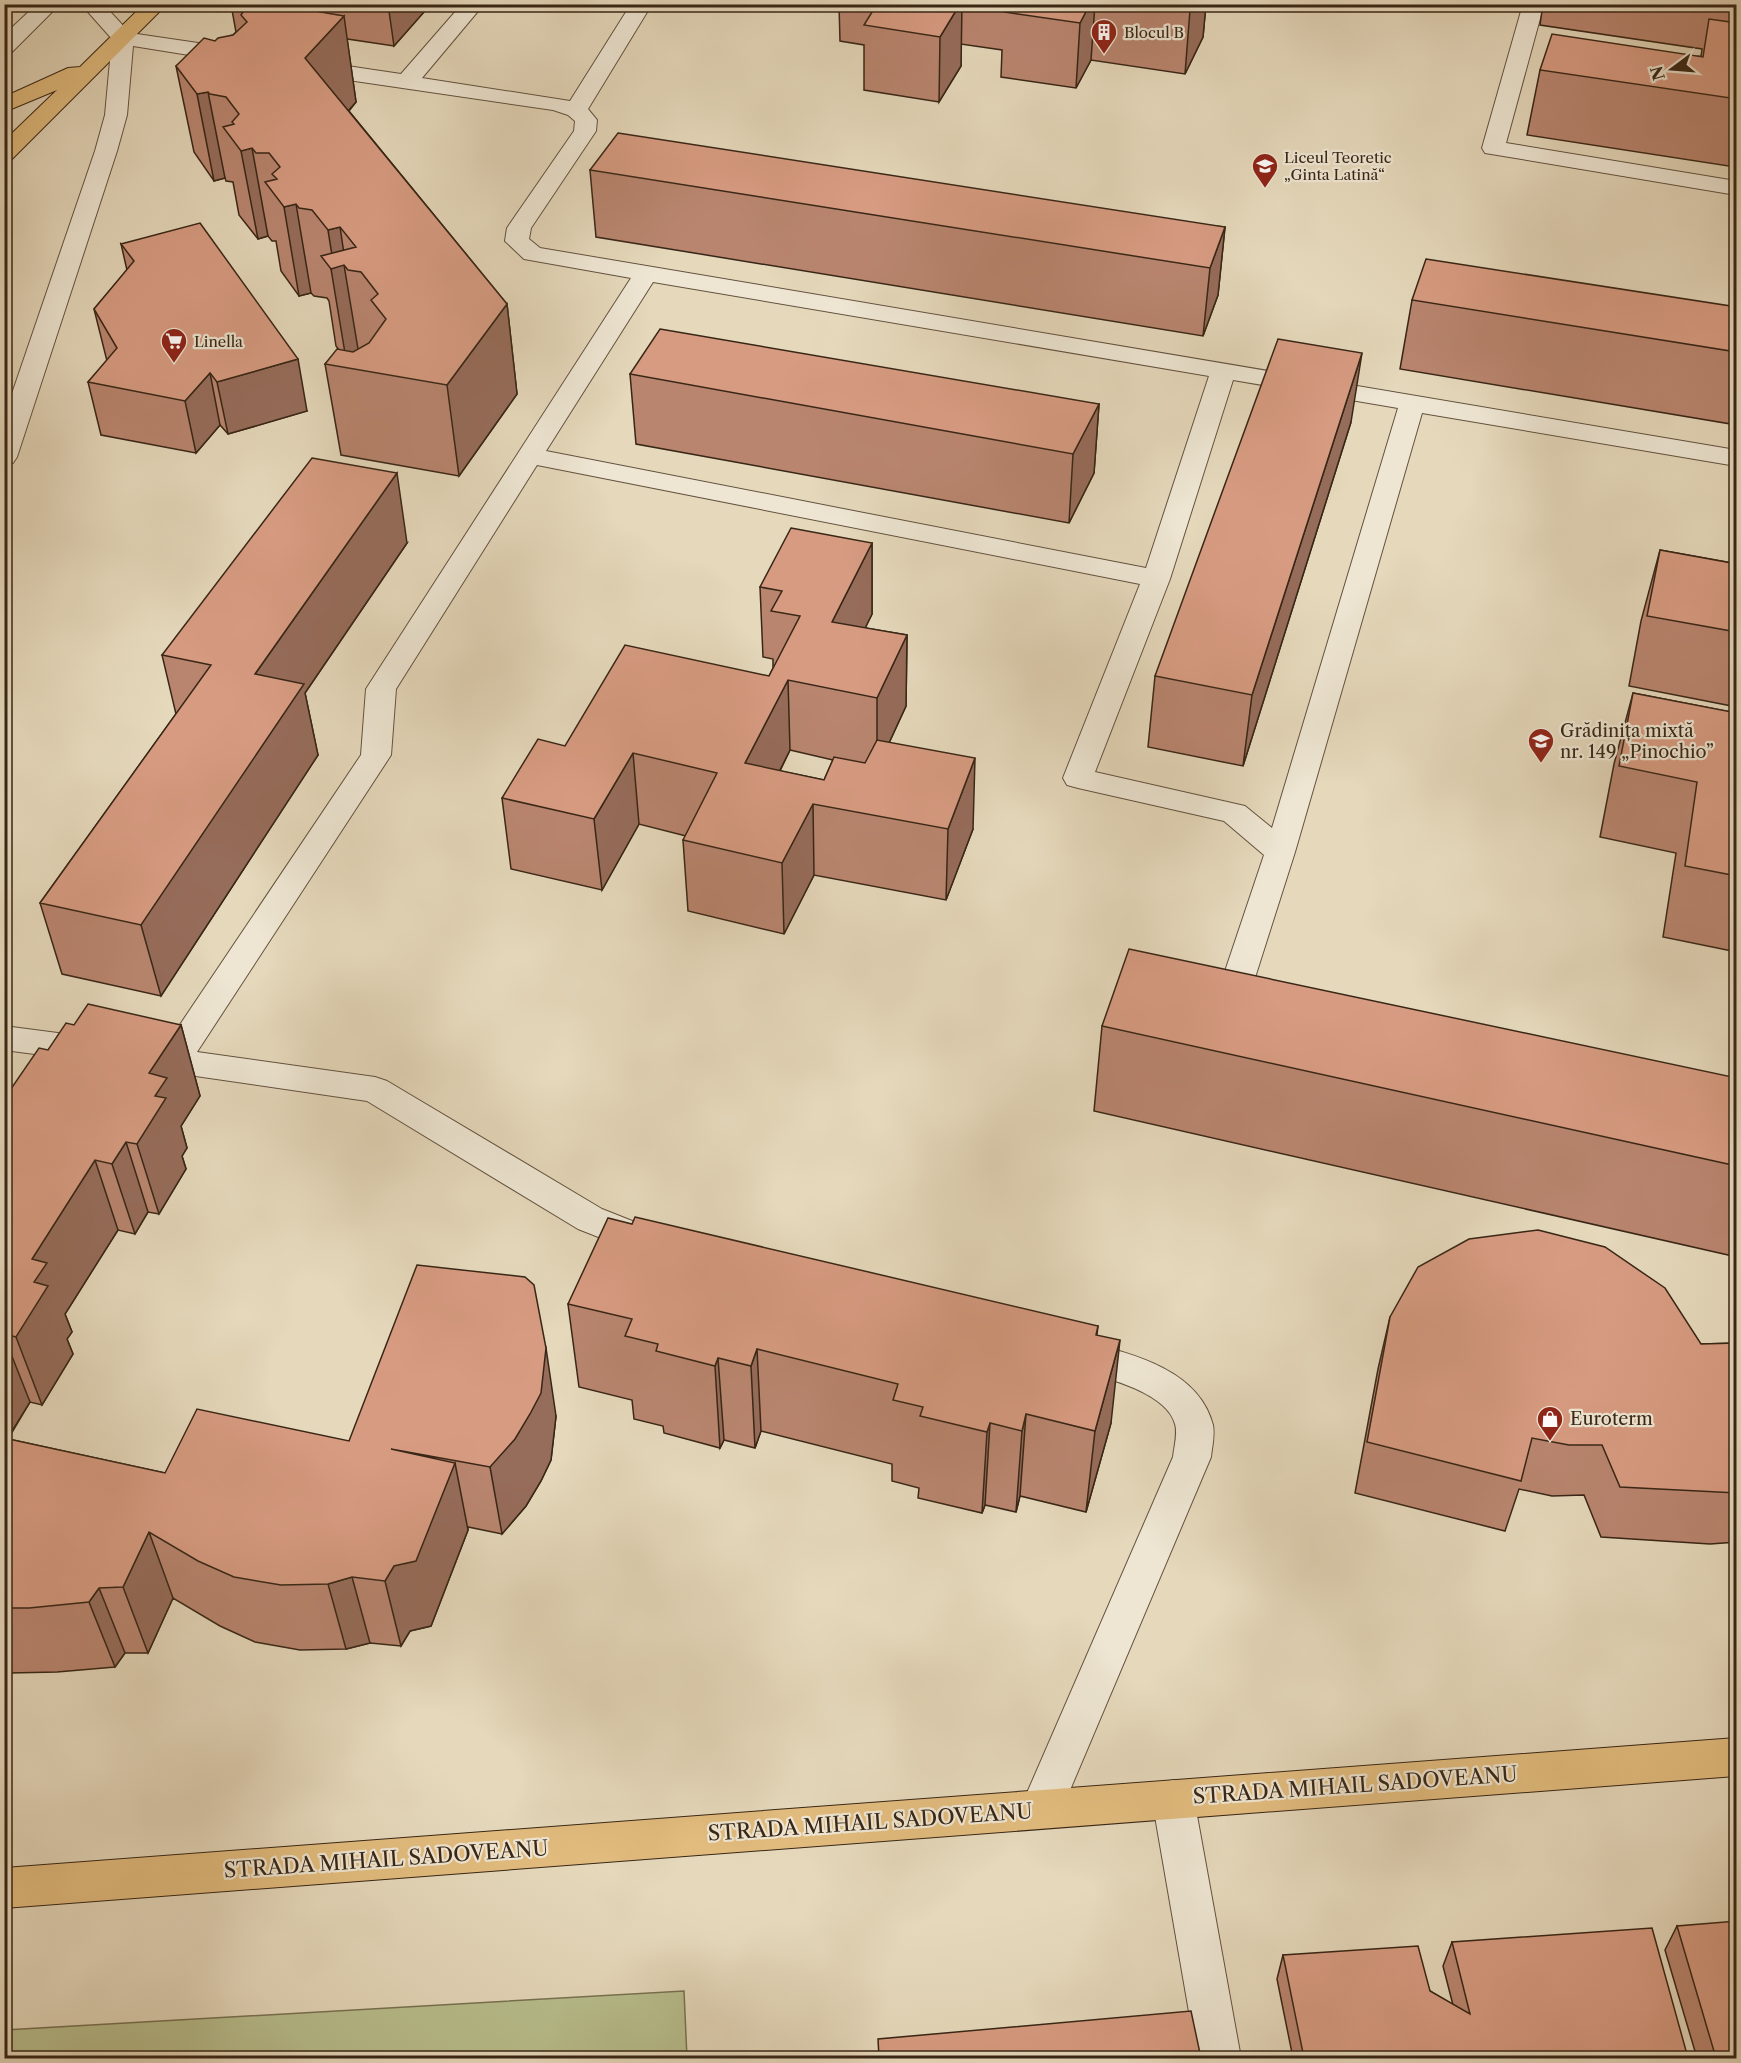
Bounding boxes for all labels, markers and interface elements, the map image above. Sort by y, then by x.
building icon: Blocul B [1089,17,1119,55]
place label: Blocul B [1124,23,1184,42]
north arrow [1642,39,1702,99]
text: N [1646,64,1669,83]
place label: Liceul Teoretic „Ginta Latină“ [1284,148,1392,184]
school or university icon: Liceul Teoretic „Ginta Latină“ [1250,151,1280,189]
supermarket icon: Linella [159,326,189,364]
place label: Linella [194,332,243,351]
place label: Grădinița mixtă nr. 149 „Pinochio” [1560,720,1714,763]
school or university icon: Grădinița mixtă nr. 149 „Pinochio” [1526,726,1556,764]
shop icon: Euroterm [1535,1404,1565,1442]
place label: Euroterm [1570,1408,1653,1430]
street label: STRADA MIHAIL SADOVEANU [1192,1761,1518,1809]
street label: STRADA MIHAIL SADOVEANU [707,1798,1033,1846]
street label: STRADA MIHAIL SADOVEANU [223,1835,549,1883]

